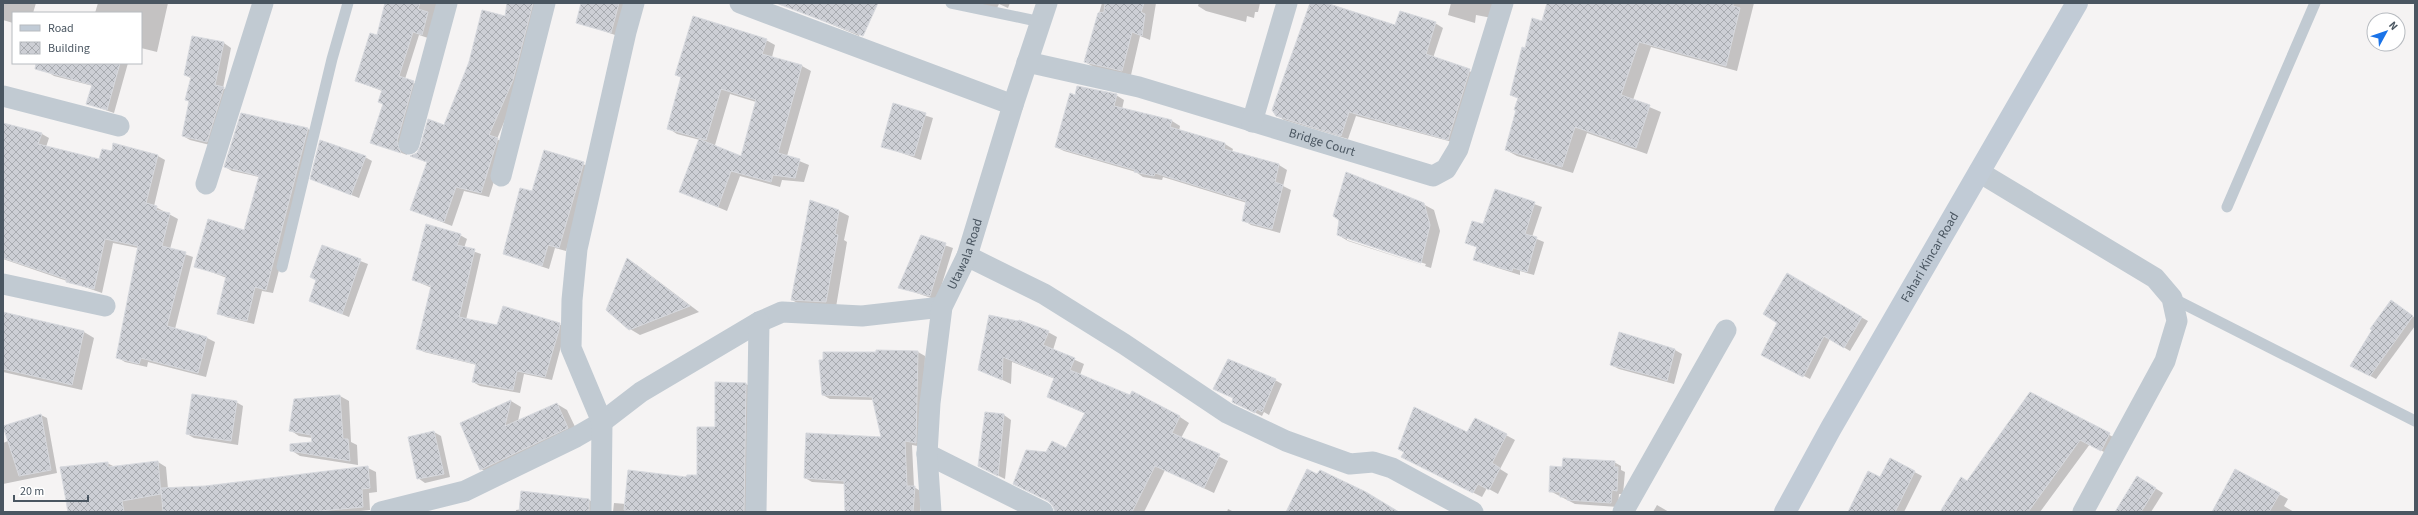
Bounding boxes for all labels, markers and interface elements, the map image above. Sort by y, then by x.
legend [12,12,142,64]
north arrow [2366,12,2406,52]
text: N [2385,18,2401,34]
text: Road [48,20,74,37]
text: Building [48,40,90,57]
street label: Bridge Court [1287,124,1358,161]
street label: Fahari Kincar Road [1897,209,1963,306]
street label: Utawala Road [943,216,987,293]
scale bar [14,477,88,503]
text: 20 m [20,483,44,500]

